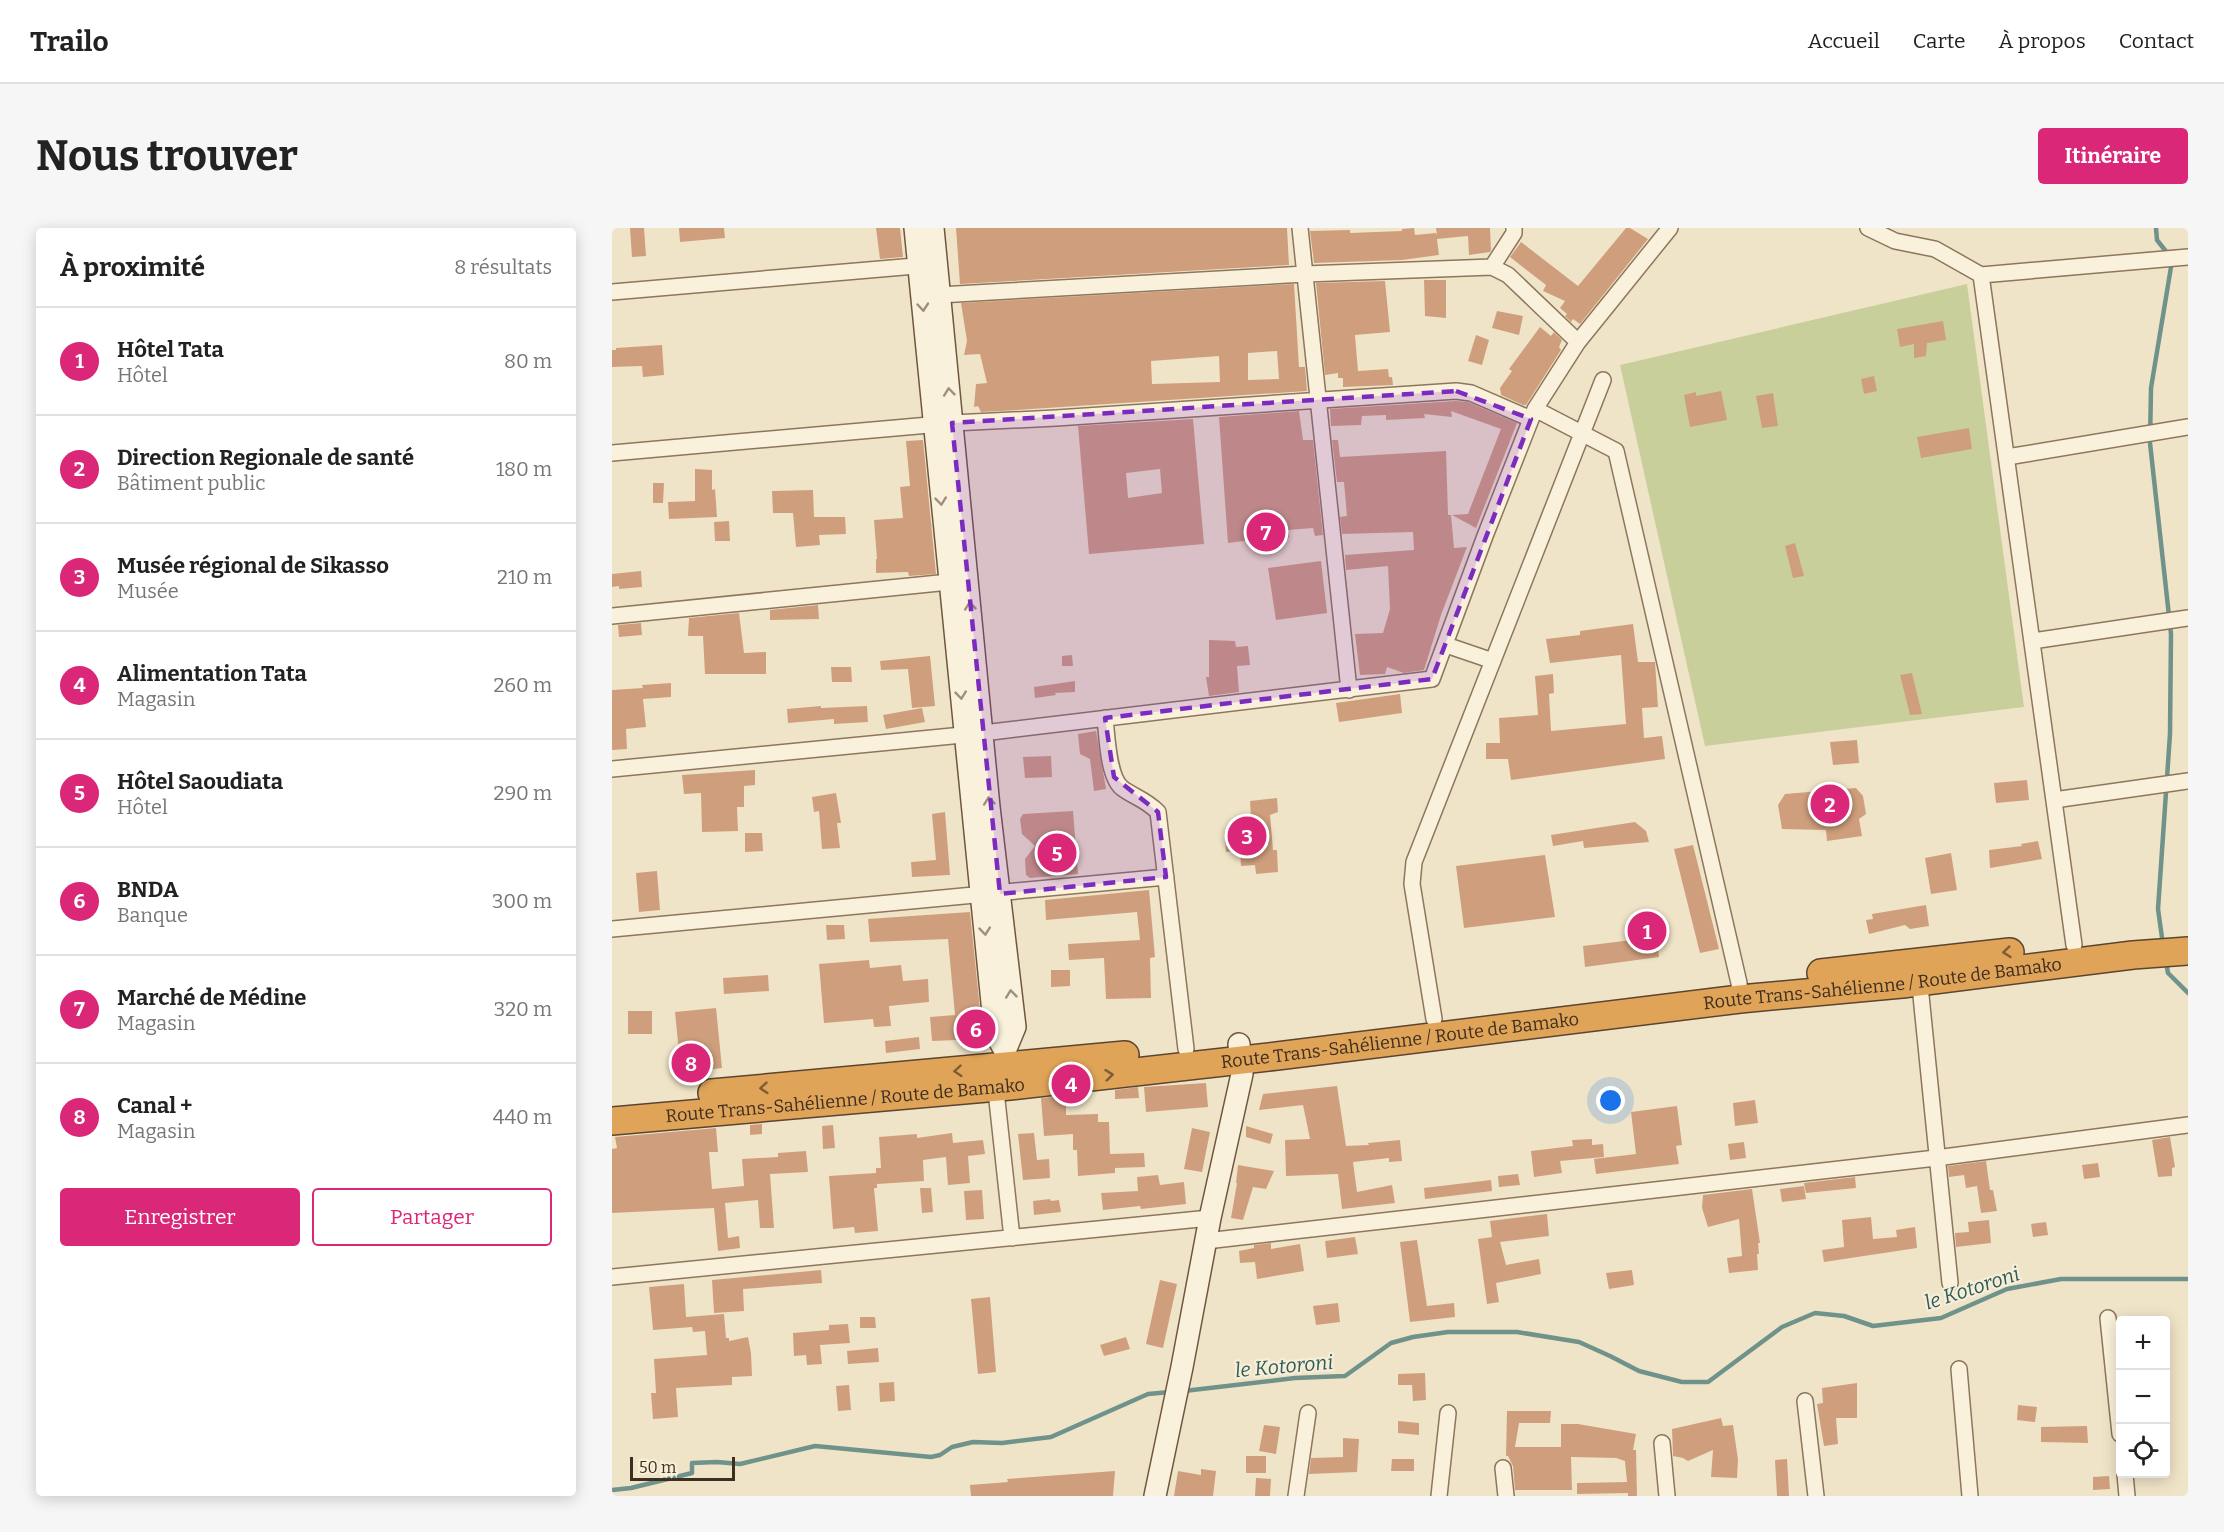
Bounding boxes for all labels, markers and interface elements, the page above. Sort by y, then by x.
text: Trailo [30,25,109,58]
text: Accueil [1808,28,1880,54]
text: Carte [1913,28,1966,54]
text: À propos [1999,28,2086,54]
text: Contact [2119,28,2194,54]
button: Itinéraire [2038,128,2188,184]
text: Nous trouver [36,131,298,181]
text: À proximité [60,252,205,283]
text: 8 résultats [454,255,552,279]
one-way arrow [916,303,929,312]
text: Hôtel Tata [117,336,224,363]
text: 1 [75,349,84,373]
text: 80 m [504,349,552,373]
text: Hôtel [117,363,168,387]
one-way arrow [943,387,956,396]
text: Direction Regionale de santé [117,444,414,471]
text: 2 [74,457,85,481]
text: 180 m [496,457,552,481]
text: Bâtiment public [117,471,265,495]
one-way arrow [934,497,947,506]
pin: 7 [1246,510,1286,554]
text: Musée régional de Sikasso [117,552,389,579]
text: 3 [74,565,85,589]
text: 210 m [497,565,552,589]
text: Musée [117,579,179,603]
one-way arrow [964,602,977,611]
text: Alimentation Tata [117,660,307,687]
text: 4 [73,673,86,697]
text: 260 m [493,673,552,697]
text: Magasin [117,687,196,711]
one-way arrow [954,691,967,700]
text: Hôtel Saoudiata [117,768,283,795]
text: 5 [74,781,85,805]
text: 290 m [494,781,552,805]
pin: 2 [1810,782,1850,826]
text: Hôtel [117,795,168,819]
one-way arrow [983,796,996,805]
pin: 3 [1228,814,1266,858]
pin: 5 [1038,830,1076,876]
text: BNDA [117,876,179,903]
text: 6 [74,889,85,913]
text: 300 m [492,889,552,913]
text: Banque [117,903,188,927]
pin: 1 [1628,908,1666,954]
one-way arrow [978,926,991,936]
one-way arrow [2003,945,2012,958]
street label: Route Trans-Sahélienne / Route de Bamako [1702,953,2063,1014]
text: Marché de Médine [117,984,306,1011]
one-way arrow [1005,990,1018,999]
text: 7 [74,997,85,1021]
text: 320 m [494,997,552,1021]
pin: 6 [956,1006,996,1052]
street label: Route Trans-Sahélienne / Route de Bamako [1220,1008,1580,1073]
text: Magasin [117,1011,196,1035]
pin: 8 [672,1040,710,1086]
pin: 4 [1052,1062,1090,1106]
one-way arrow [954,1064,963,1077]
one-way arrow [1105,1069,1114,1082]
street label: Route Trans-Sahélienne / Route de Bamako [665,1073,1026,1127]
one-way arrow [759,1081,769,1094]
your location [1596,1086,1625,1115]
text: Canal + [117,1092,192,1119]
text: 8 [73,1105,86,1129]
text: 440 m [493,1105,552,1129]
text: Magasin [117,1119,196,1143]
button: Enregistrer [60,1188,300,1246]
button: Partager [312,1188,552,1246]
water label: le Kotoroni [1922,1261,2023,1315]
map controls [2116,1316,2170,1478]
button: + [2116,1316,2170,1370]
water label: le Kotoroni [1234,1350,1334,1382]
button: − [2116,1370,2170,1424]
button: locate [2116,1424,2170,1478]
scale bar [630,1454,735,1482]
text: 50 m [639,1458,676,1477]

